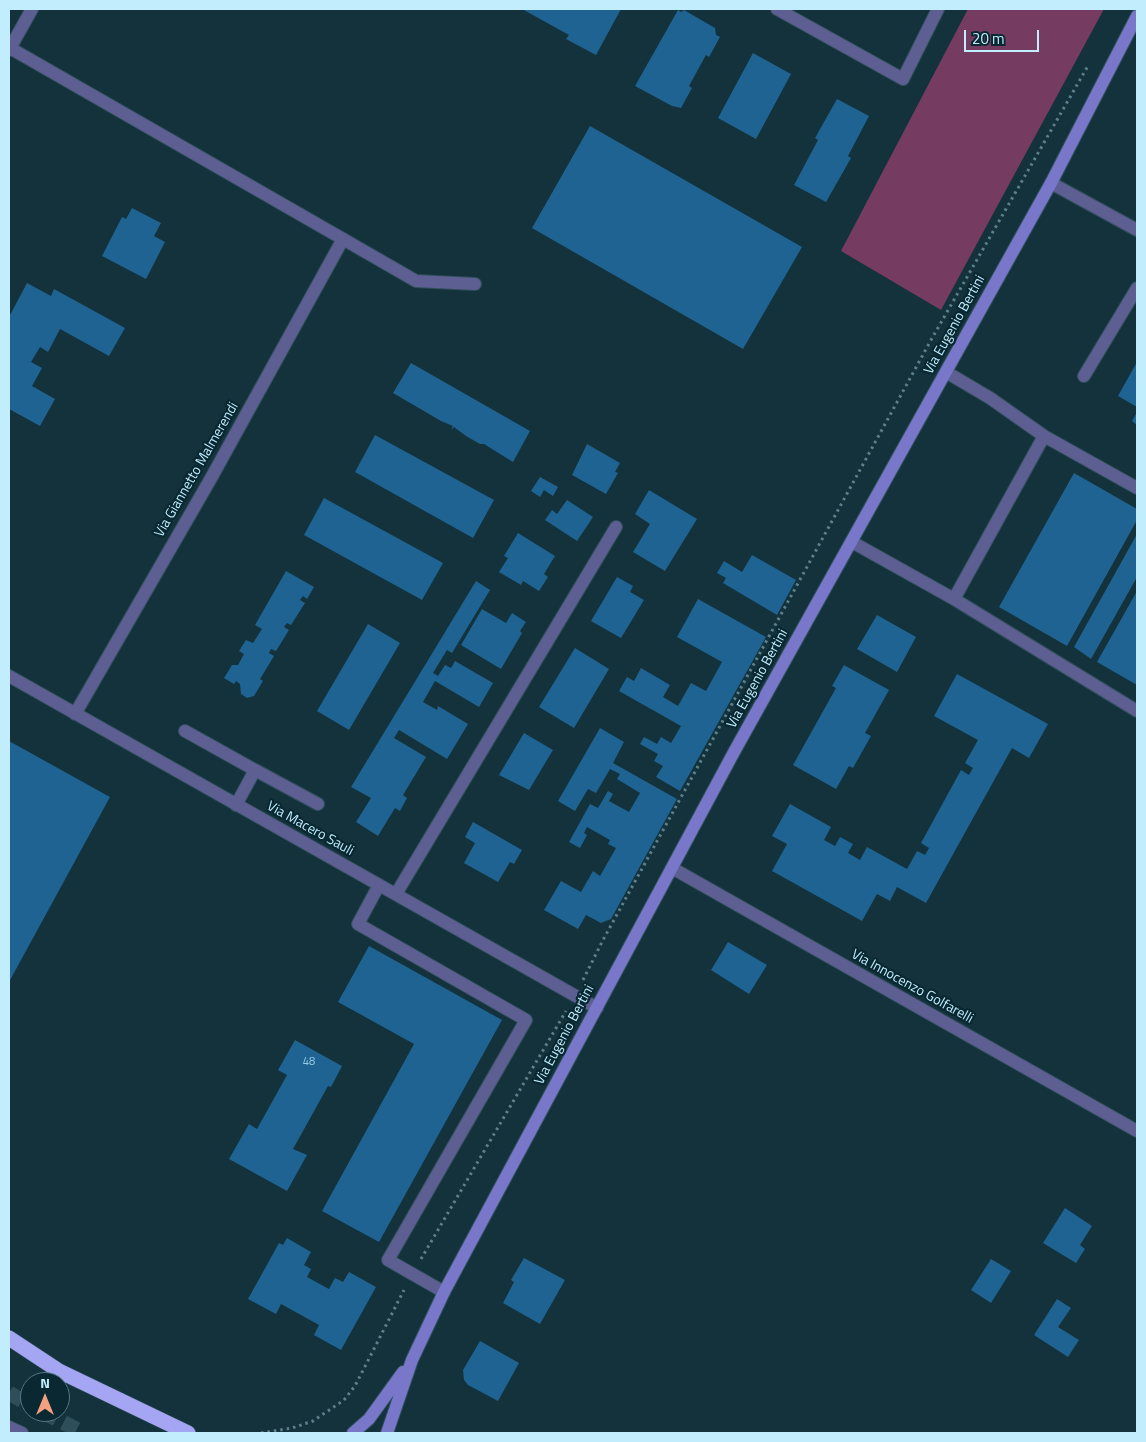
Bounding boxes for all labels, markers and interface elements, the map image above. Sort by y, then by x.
scale bar [966,20,1041,52]
text: 20 m [972,27,1005,50]
street label: Via Eugenio Bertini [921,272,989,378]
street label: Via Giannetto Malmerendi [151,400,243,540]
street label: Via Eugenio Bertini [724,626,792,732]
street label: Via Macero Sauli [264,798,356,860]
street label: Via Innocenzo Golfarelli [848,946,976,1028]
street label: Via Eugenio Bertini [532,982,598,1088]
house number: 48 [303,1055,315,1069]
north arrow [20,1372,70,1422]
text: N [40,1372,50,1393]

